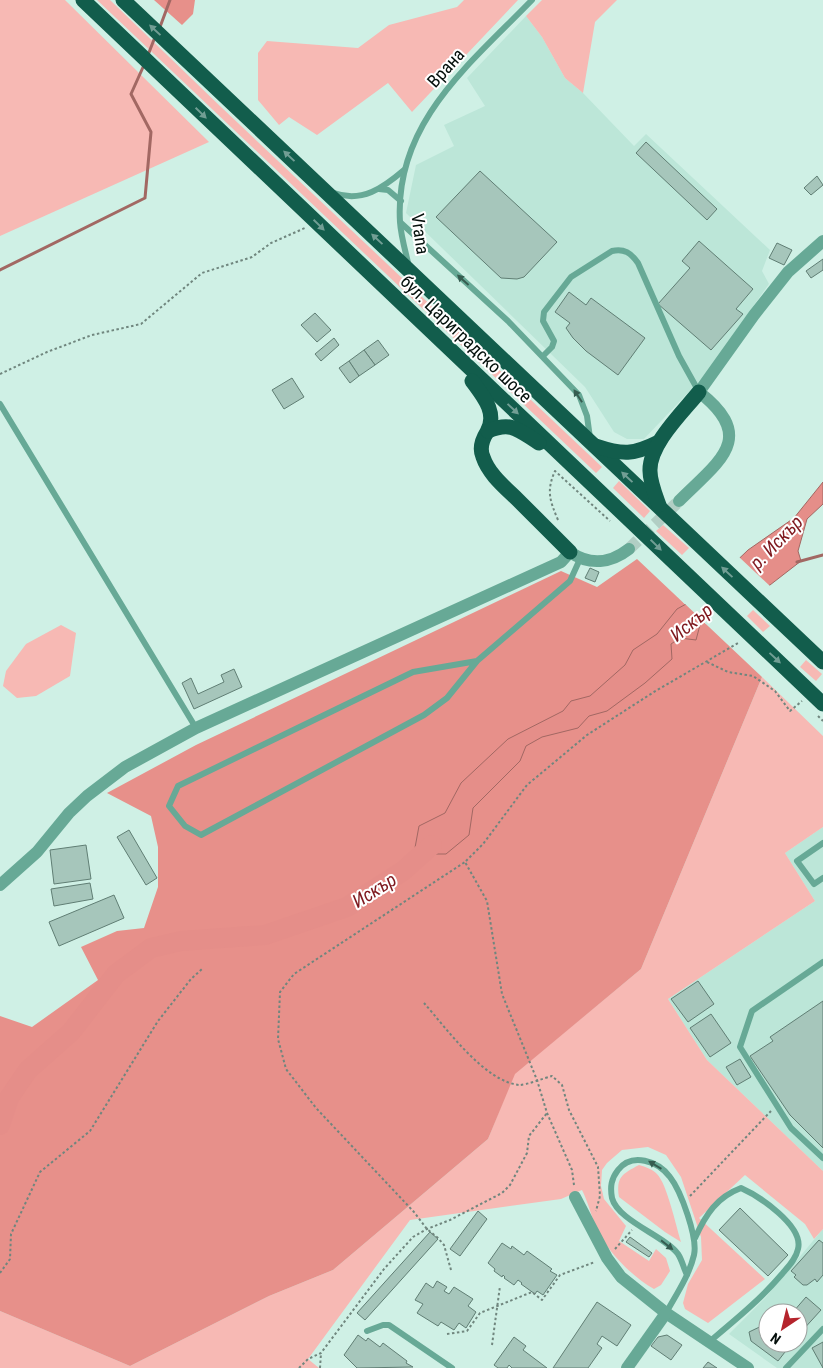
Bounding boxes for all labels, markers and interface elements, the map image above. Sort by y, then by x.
one-way arrow [149,24,161,36]
street label: Врана [423,44,469,91]
one-way arrow [195,107,207,119]
one-way arrow [283,150,295,162]
street label: Vrana [407,212,434,256]
one-way arrow [313,219,325,231]
one-way arrow [370,234,383,245]
street label: бул. Цариградско шосе [396,271,536,407]
one-way arrow [457,275,470,286]
one-way arrow [573,389,582,402]
one-way arrow [506,403,518,415]
one-way arrow [622,471,634,483]
water label: р. Искър [744,511,808,575]
one-way arrow [649,539,661,551]
one-way arrow [722,566,734,578]
water label: Искър [666,598,717,646]
one-way arrow [768,652,780,664]
water label: Искър [348,868,401,913]
one-way arrow [648,1161,661,1170]
one-way arrow [660,1239,673,1250]
north arrow [758,1303,808,1353]
text: N [767,1330,784,1348]

